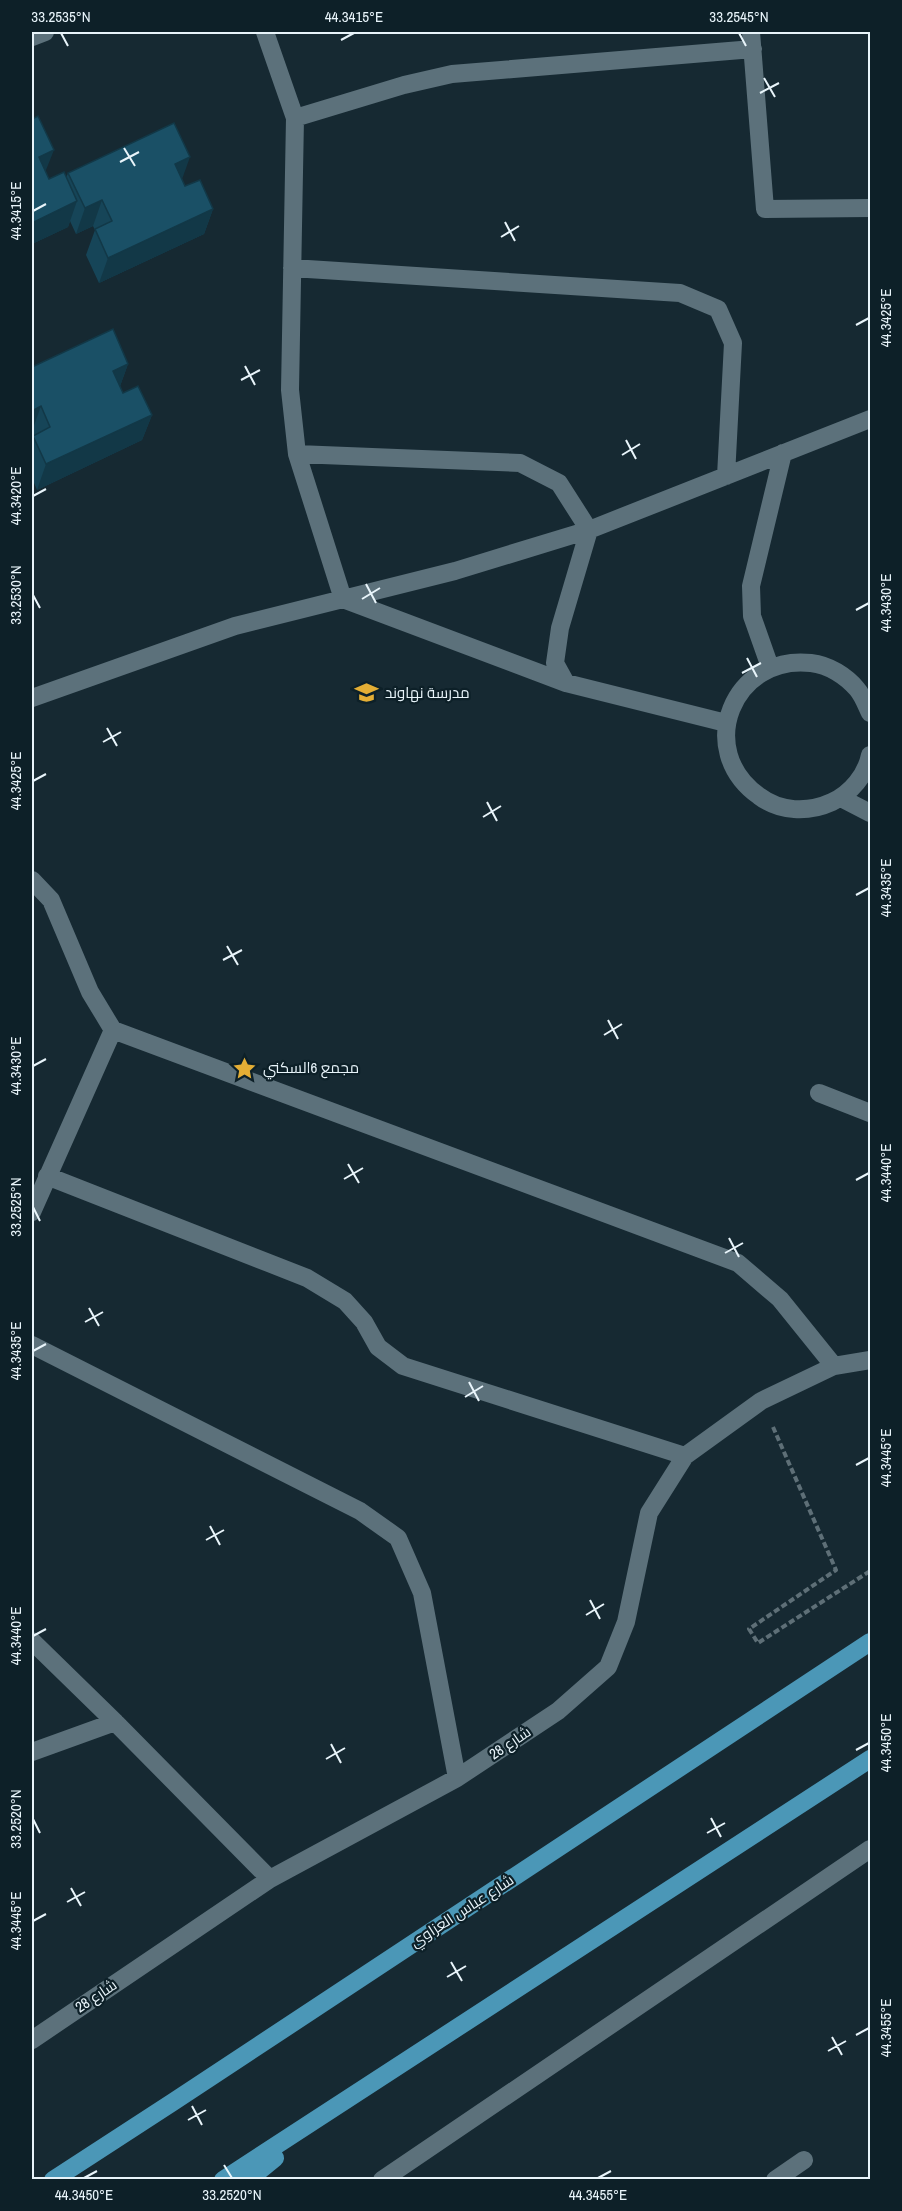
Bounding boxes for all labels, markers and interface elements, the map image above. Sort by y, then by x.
text: 33.2535°N [31,6,91,27]
text: 44.3415°E [325,6,383,27]
text: 33.2545°N [709,6,769,27]
text: 44.3415°E [5,182,26,240]
text: 44.3425°E [875,289,896,347]
text: 44.3420°E [5,467,26,525]
text: 33.2530°N [5,565,26,625]
text: 44.3430°E [875,574,896,632]
school or university icon: مدرسة نهاوند [354,680,380,706]
place label: مدرسة نهاوند [385,682,470,703]
text: 44.3425°E [5,752,26,810]
text: 44.3435°E [875,859,896,917]
text: 44.3430°E [5,1037,26,1095]
place icon: مجمع 6السكني [232,1055,258,1081]
place label: مجمع 6السكني [263,1057,359,1080]
text: 44.3440°E [875,1144,896,1202]
text: 33.2525°N [5,1177,26,1237]
text: 44.3435°E [5,1322,26,1380]
text: 44.3445°E [875,1429,896,1487]
text: 44.3440°E [5,1607,26,1665]
text: 44.3450°E [875,1714,896,1772]
street label: شارع 28 [485,1721,535,1765]
text: 33.2520°N [5,1789,26,1849]
street label: شارع عباس العزاوي [406,1869,519,1954]
text: 44.3445°E [5,1892,26,1950]
street label: شارع 28 [71,1974,121,2018]
text: 44.3455°E [875,1999,896,2057]
text: 44.3450°E [55,2184,113,2205]
text: 33.2520°N [202,2184,262,2205]
text: 44.3455°E [569,2184,627,2205]

